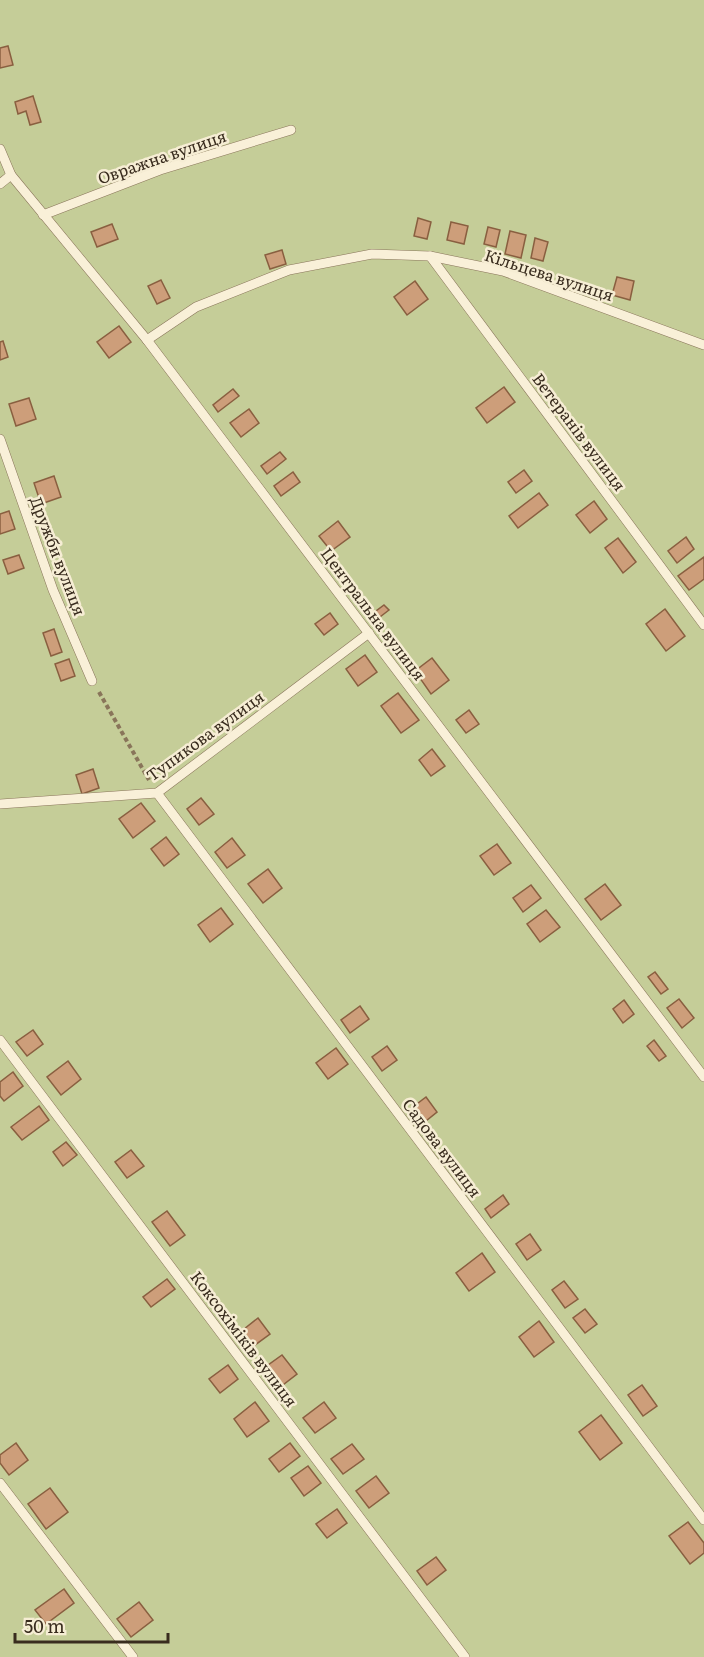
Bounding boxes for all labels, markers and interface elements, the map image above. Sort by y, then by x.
street label: Овражна вулиця [94,123,229,189]
street label: Кільцева вулиця [482,242,617,306]
street label: Ветеранів вулиця [527,367,632,495]
street label: Дружби вулиця [25,493,93,619]
street label: Центральна вулиця [316,542,432,685]
street label: Тупикова вулиця [140,684,268,786]
street label: Садова вулиця [398,1093,488,1202]
street label: Коксохіміків вулиця [186,1265,304,1411]
scale bar [15,1606,168,1644]
text: 50 m [24,1612,65,1639]

